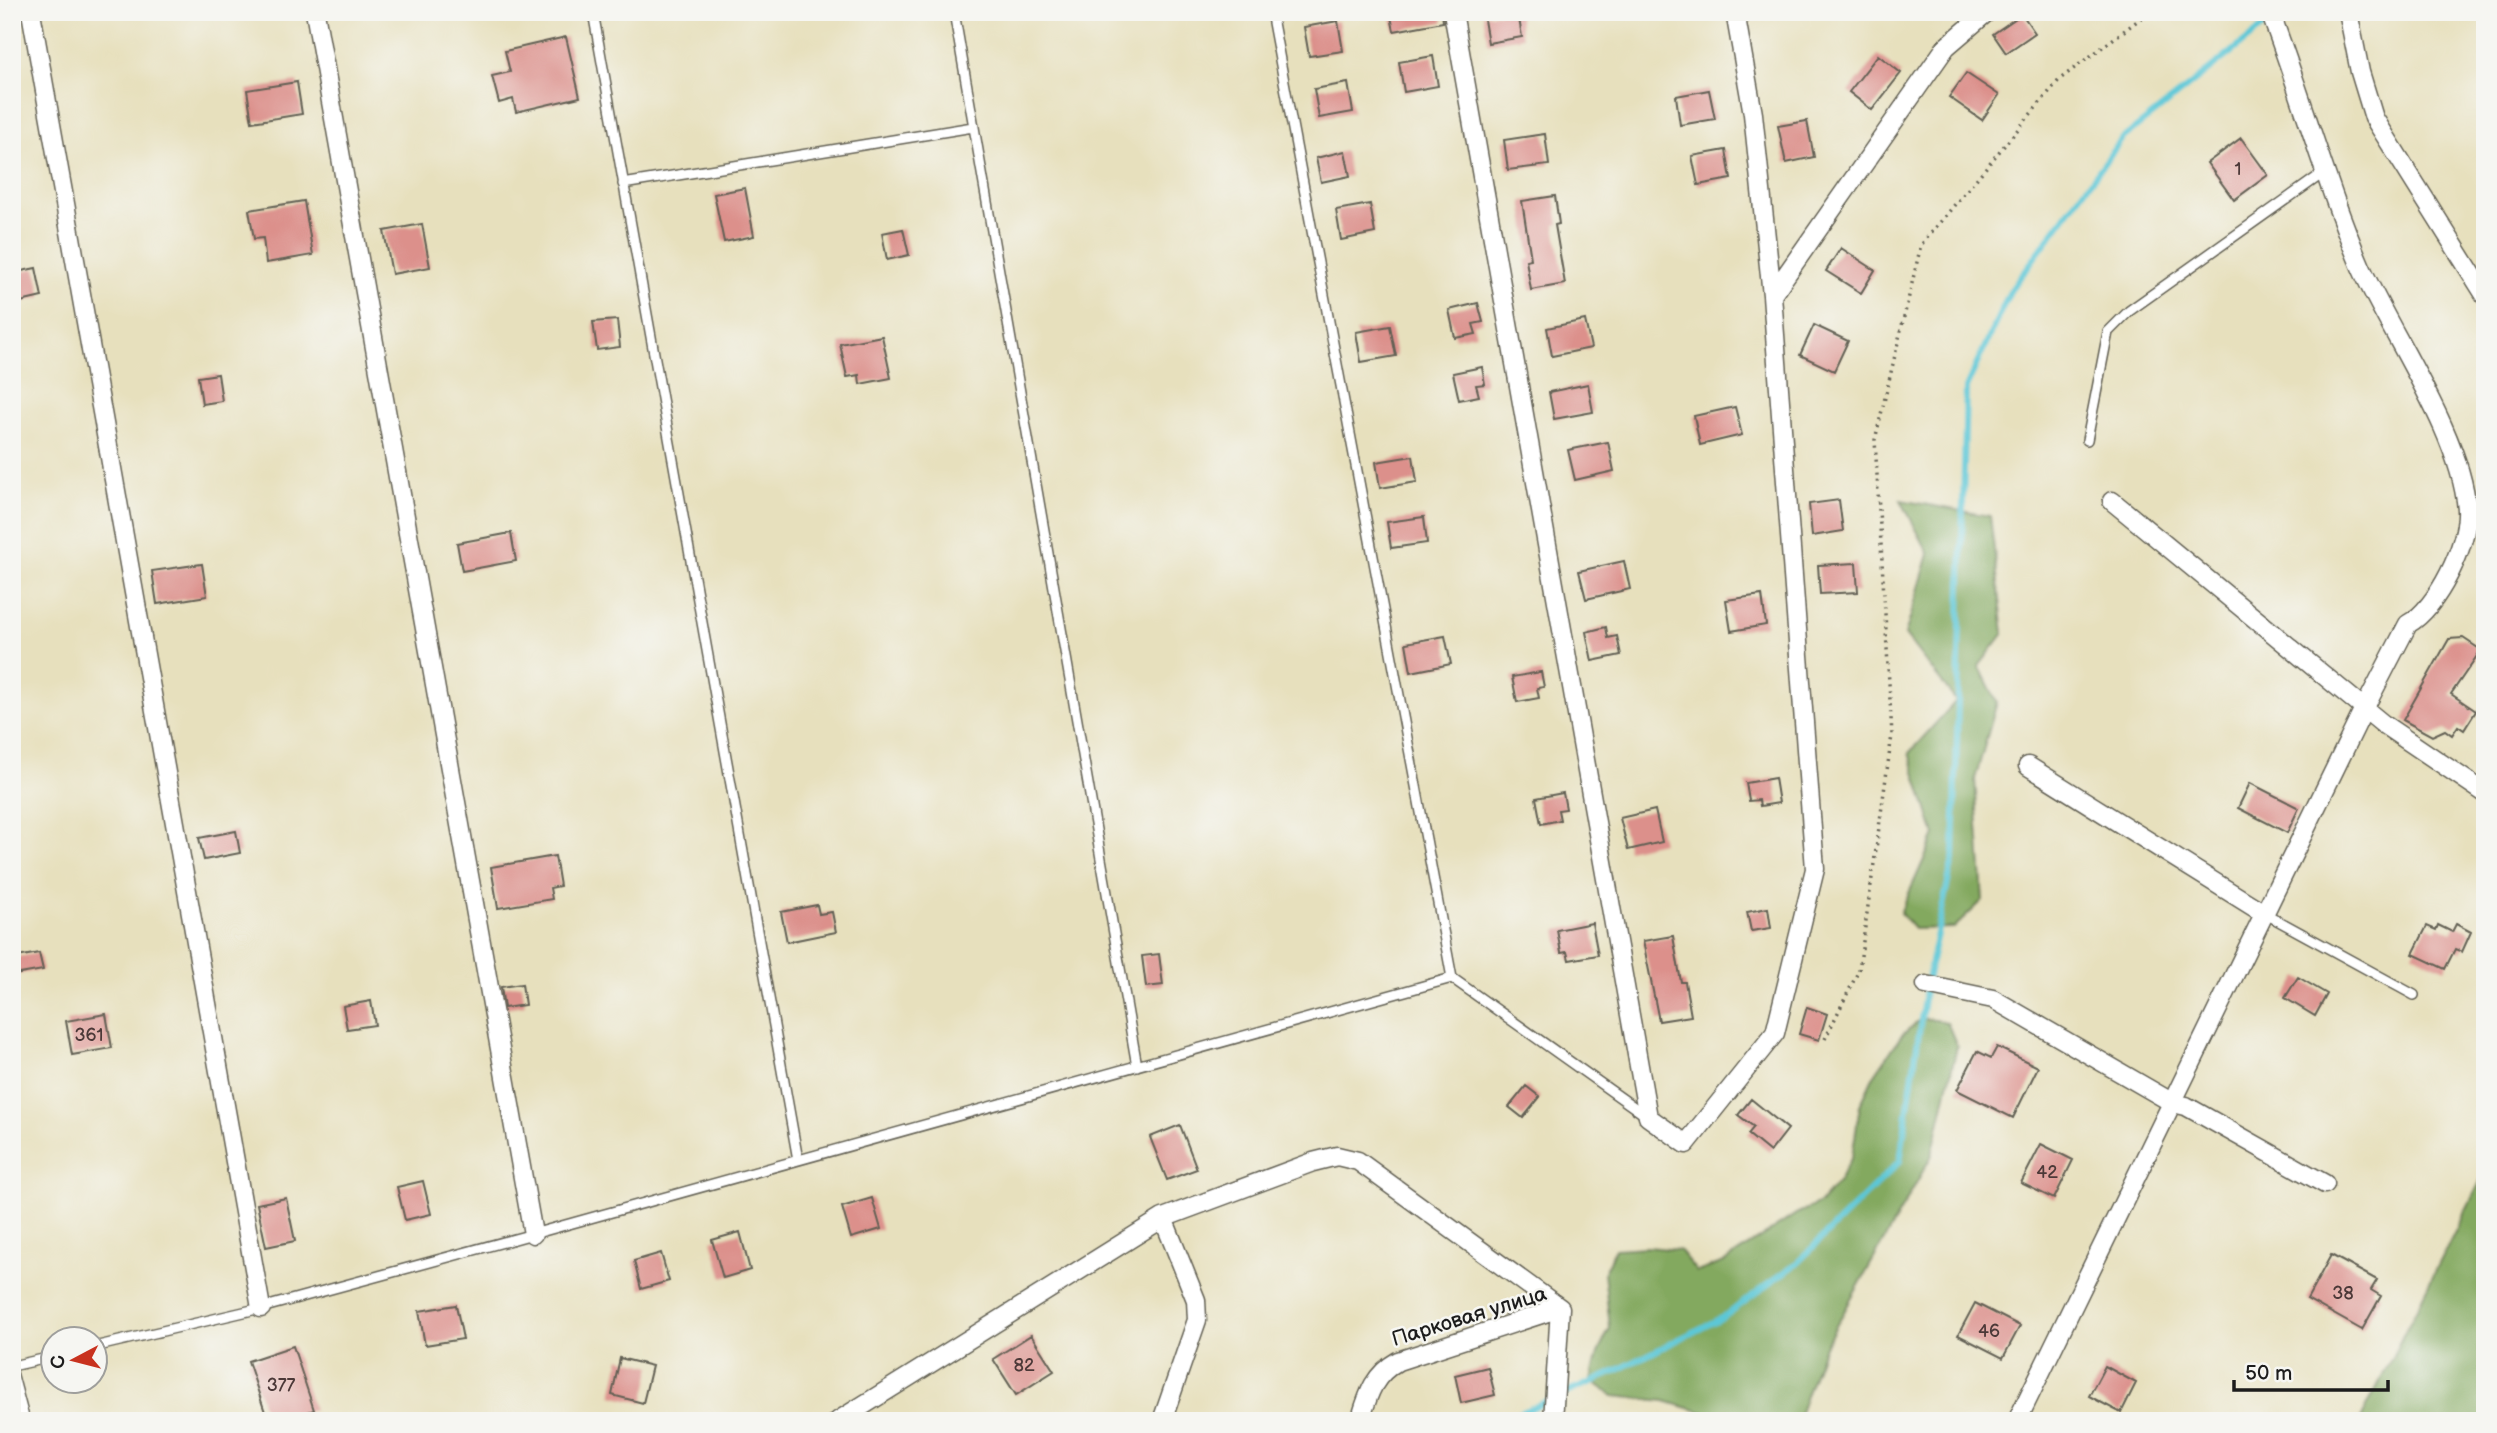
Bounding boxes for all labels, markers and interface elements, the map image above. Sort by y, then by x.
house number: 1 [2235,159,2241,180]
house number: 361 [74,1025,104,1046]
house number: 42 [2036,1162,2058,1183]
street label: Парковая улица [1389,1281,1550,1352]
house number: 38 [2332,1283,2354,1304]
house number: 46 [1978,1321,2000,1342]
north arrow [38,1324,108,1394]
scale bar [2234,1349,2388,1393]
text: С [46,1354,71,1370]
house number: 82 [1013,1355,1035,1376]
text: 50 m [2245,1361,2292,1386]
house number: 377 [267,1375,296,1396]

